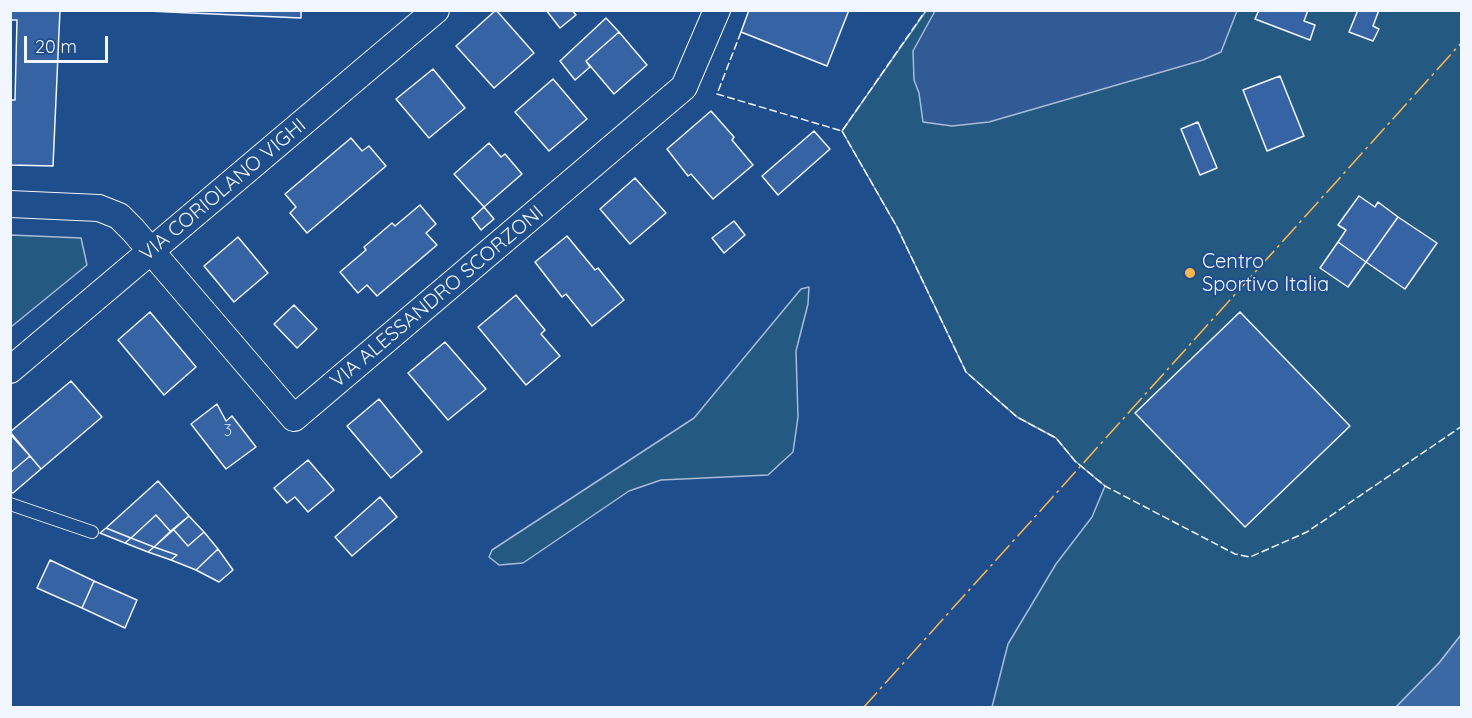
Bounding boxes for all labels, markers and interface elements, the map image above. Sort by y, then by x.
scale bar [27,24,111,62]
text: 20 m [35,35,77,58]
street label: VIA CORIOLANO VIGHI [135,114,311,266]
street label: VIA ALESSANDRO SCORZONI [326,201,548,393]
place label: Centro Sportivo Italia [1202,250,1329,297]
marker: Centro Sportivo Italia [1183,266,1197,280]
house number: 3 [224,421,232,441]

